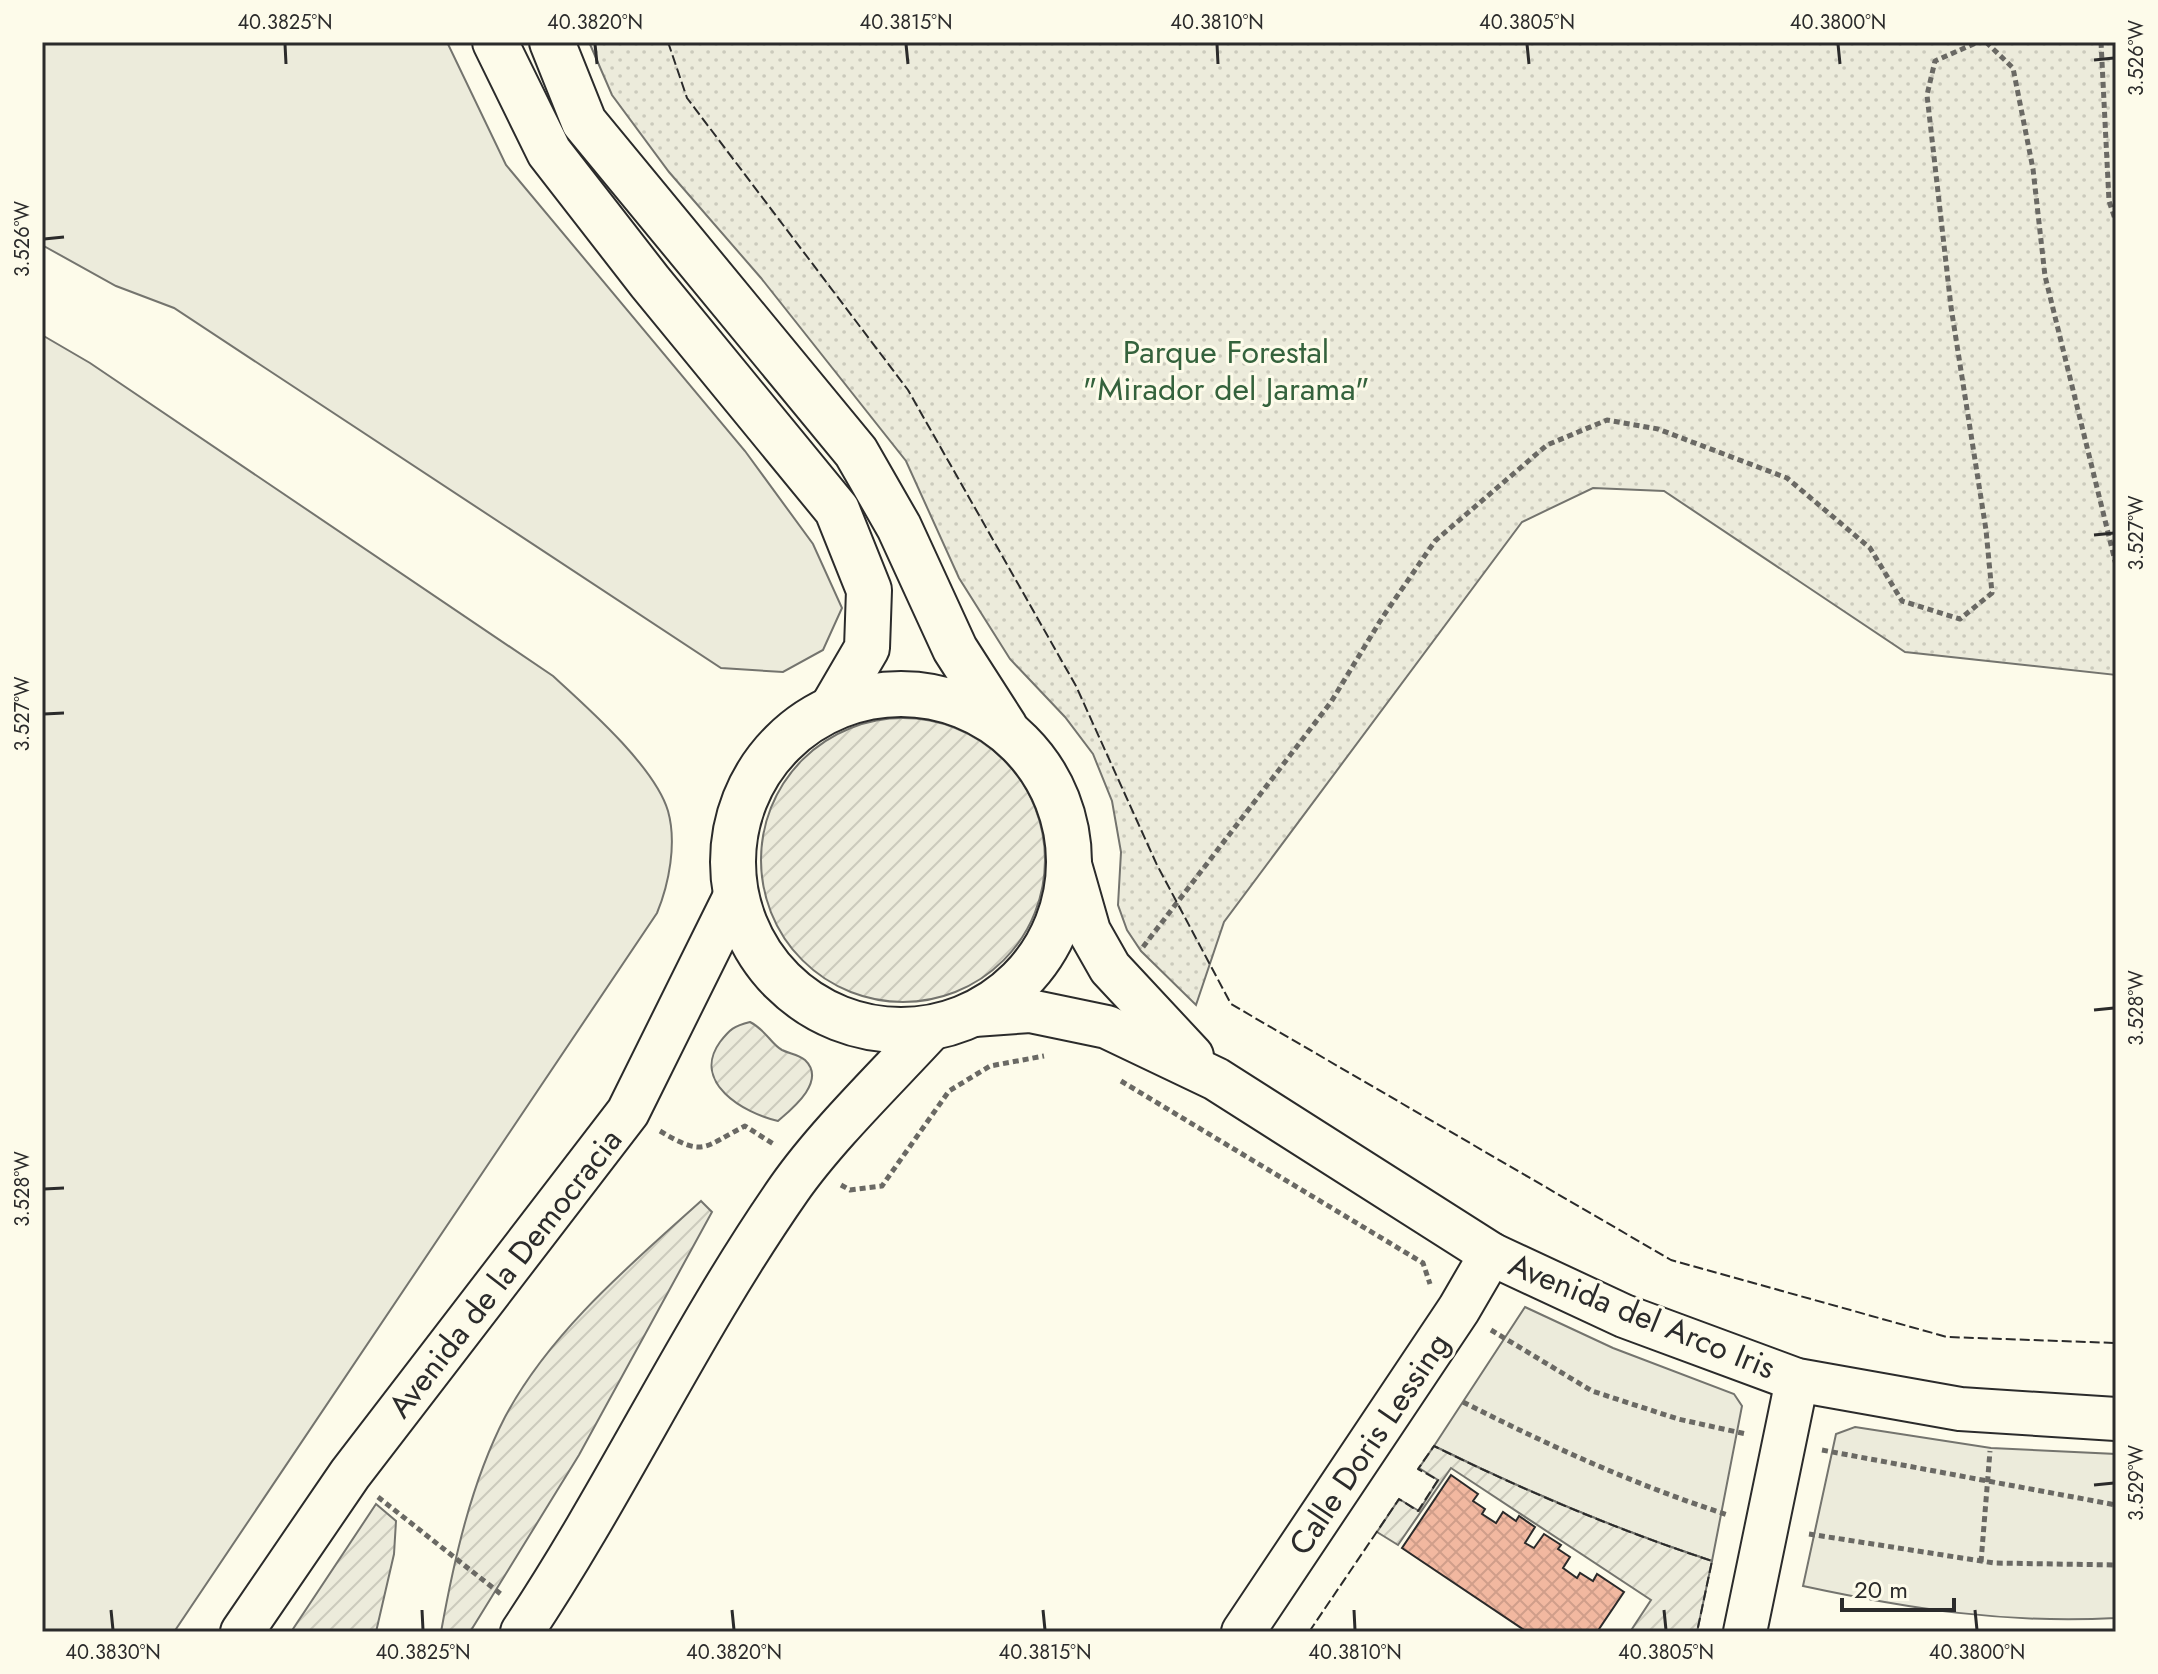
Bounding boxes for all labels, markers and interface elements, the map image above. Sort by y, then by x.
text: 40.3825°N [237,8,333,37]
text: 40.3820°N [547,8,643,37]
text: 40.3815°N [860,8,952,37]
text: 40.3810°N [1170,8,1264,37]
text: 40.3805°N [1479,8,1575,37]
text: 40.3800°N [1790,8,1886,37]
text: 3.526°W [2122,20,2151,96]
text: 3.526°W [8,201,37,277]
park label: Parque Forestal "Mirador del Jarama" [1082,329,1370,412]
text: 3.527°W [2122,495,2151,571]
text: 3.527°W [8,676,37,752]
text: 3.528°W [2122,970,2151,1046]
street label: Avenida de la Democracia [377,1119,633,1427]
text: 3.528°W [8,1151,37,1227]
street label: Avenida del Arco Iris [1502,1242,1782,1390]
street label: Calle Doris Lessing [1277,1324,1461,1564]
text: 3.529°W [2122,1445,2151,1521]
scale bar [1842,1562,1954,1612]
text: 20 m [1854,1572,1908,1607]
text: 40.3830°N [65,1638,161,1667]
text: 40.3825°N [375,1638,471,1667]
text: 40.3820°N [686,1638,782,1667]
text: 40.3815°N [999,1638,1091,1667]
text: 40.3810°N [1308,1638,1402,1667]
text: 40.3805°N [1618,1638,1714,1667]
text: 40.3800°N [1929,1638,2025,1667]

